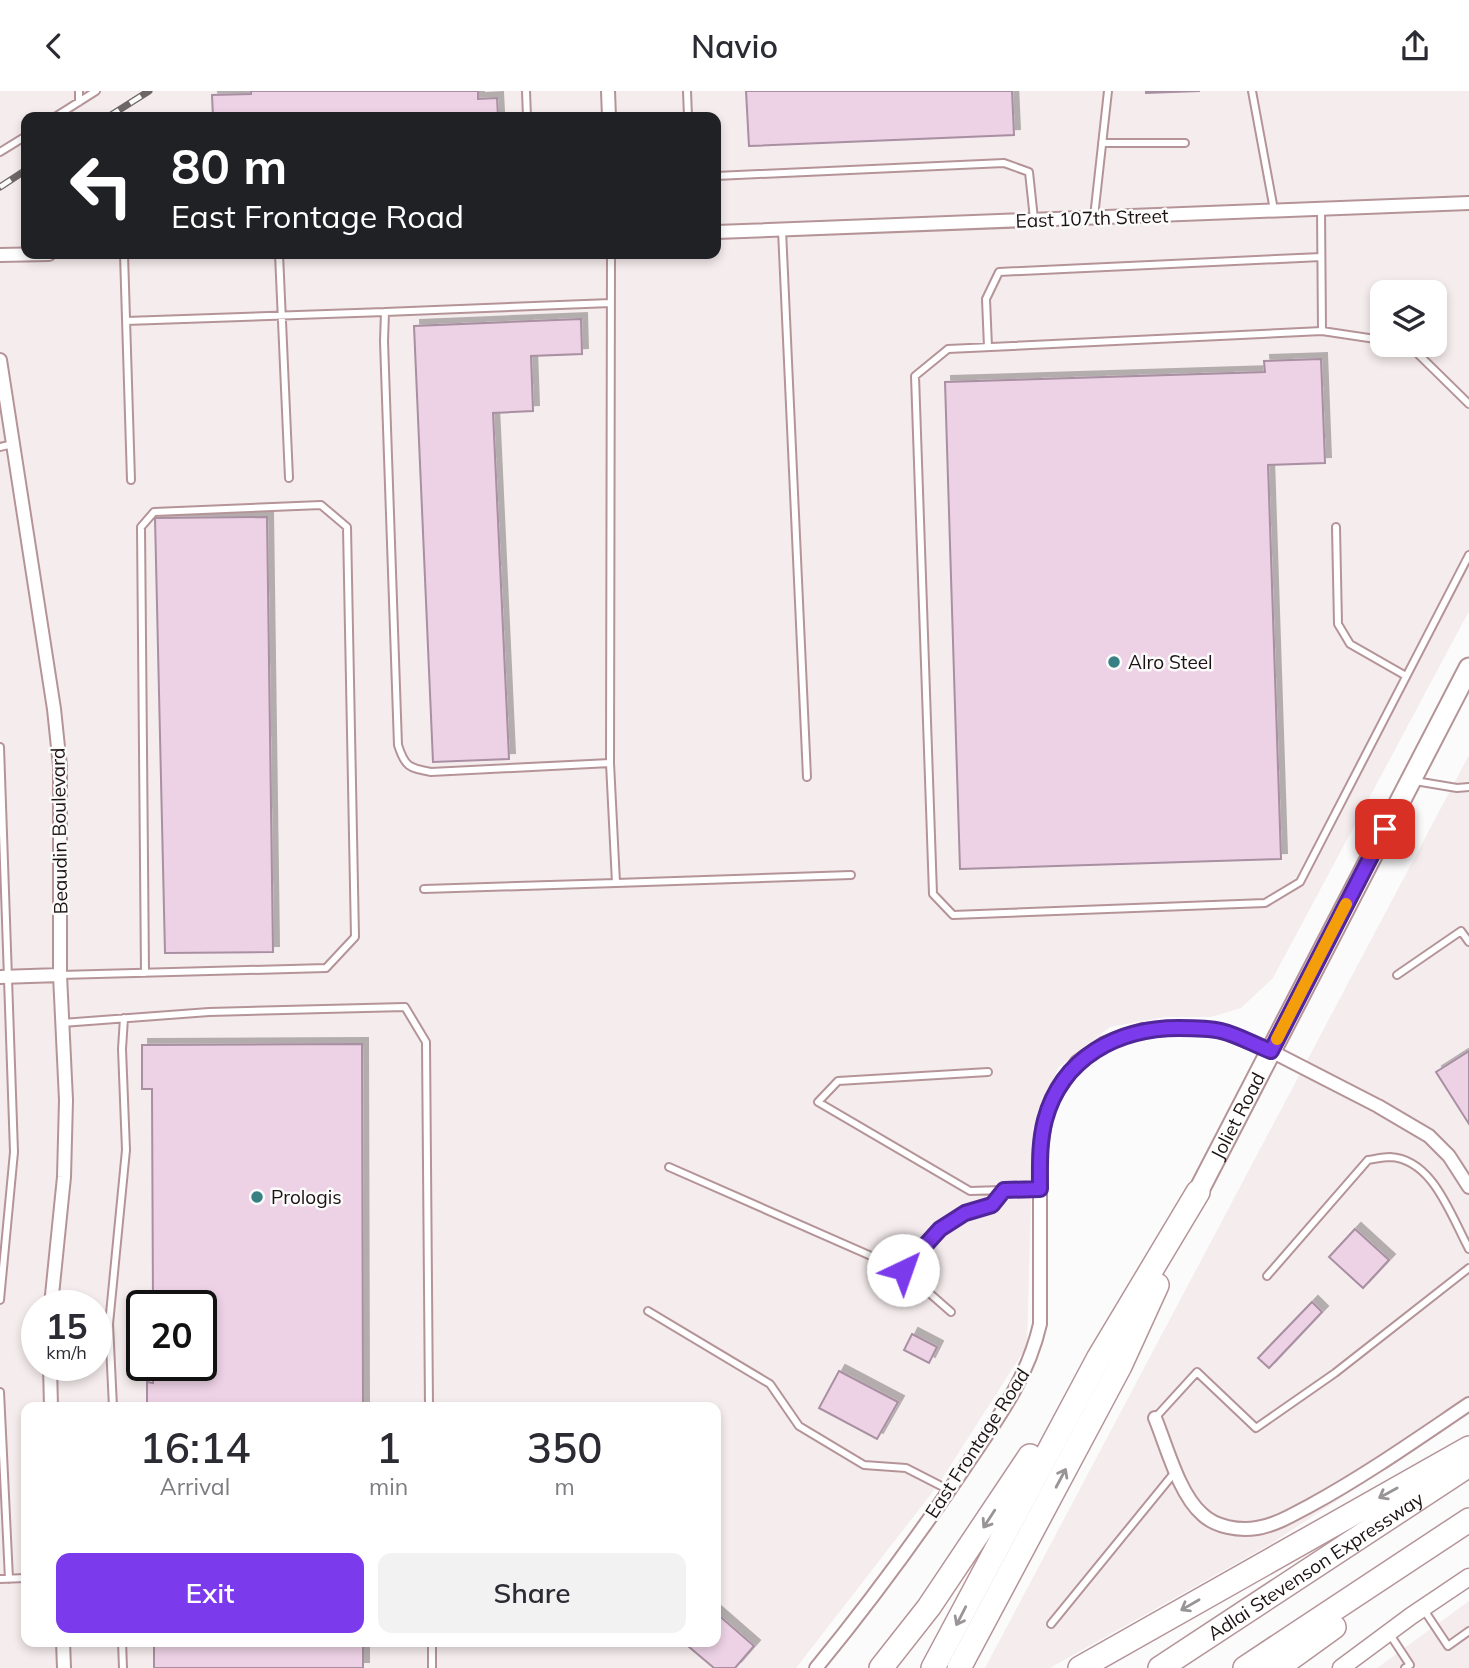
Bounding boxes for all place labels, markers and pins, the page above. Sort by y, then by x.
place label: Alro Steel [1128,650,1213,674]
marker: Alro Steel [1106,654,1122,670]
pin [1355,799,1415,859]
place label: Prologis [271,1185,342,1209]
marker: Prologis [249,1189,265,1205]

